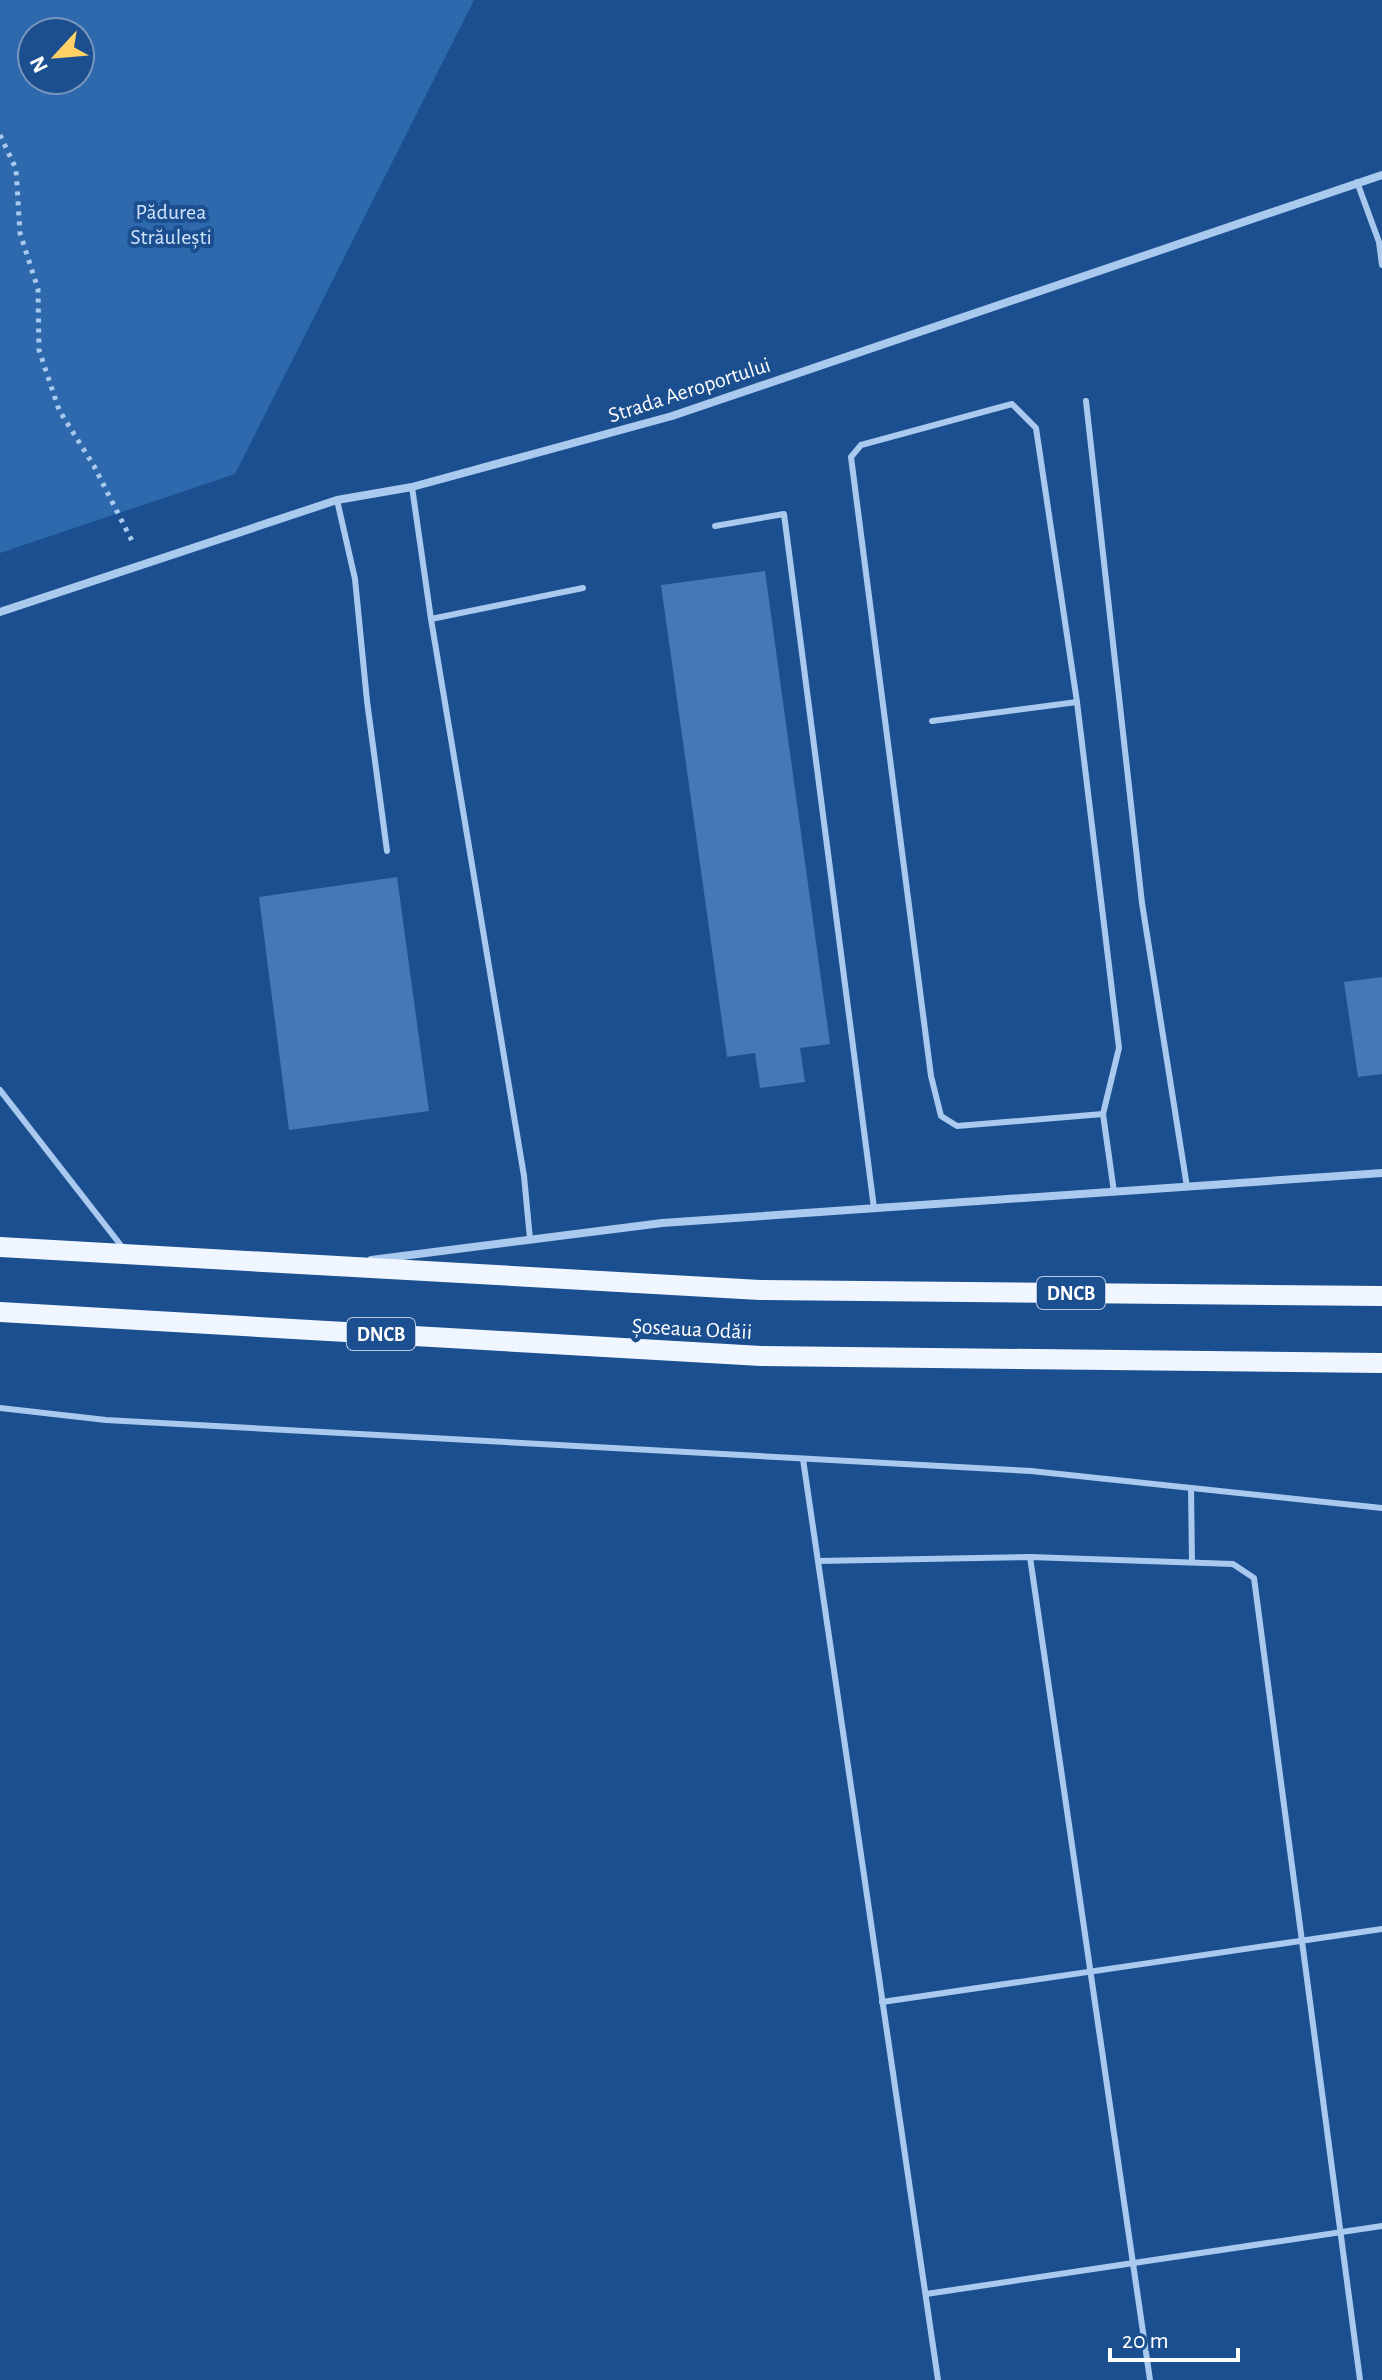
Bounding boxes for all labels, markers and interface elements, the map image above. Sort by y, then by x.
north arrow [16,16,96,96]
text: N [26,53,52,76]
park label: Pădurea Străulești [130,201,212,250]
street label: Strada Aeroportului [606,353,773,427]
road number: DNCB [1037,1277,1105,1309]
street label: Șoseaua Odăii [631,1315,753,1345]
road number: DNCB [347,1318,415,1350]
scale bar [1110,2312,1238,2362]
text: 20 m [1122,2329,1169,2353]

